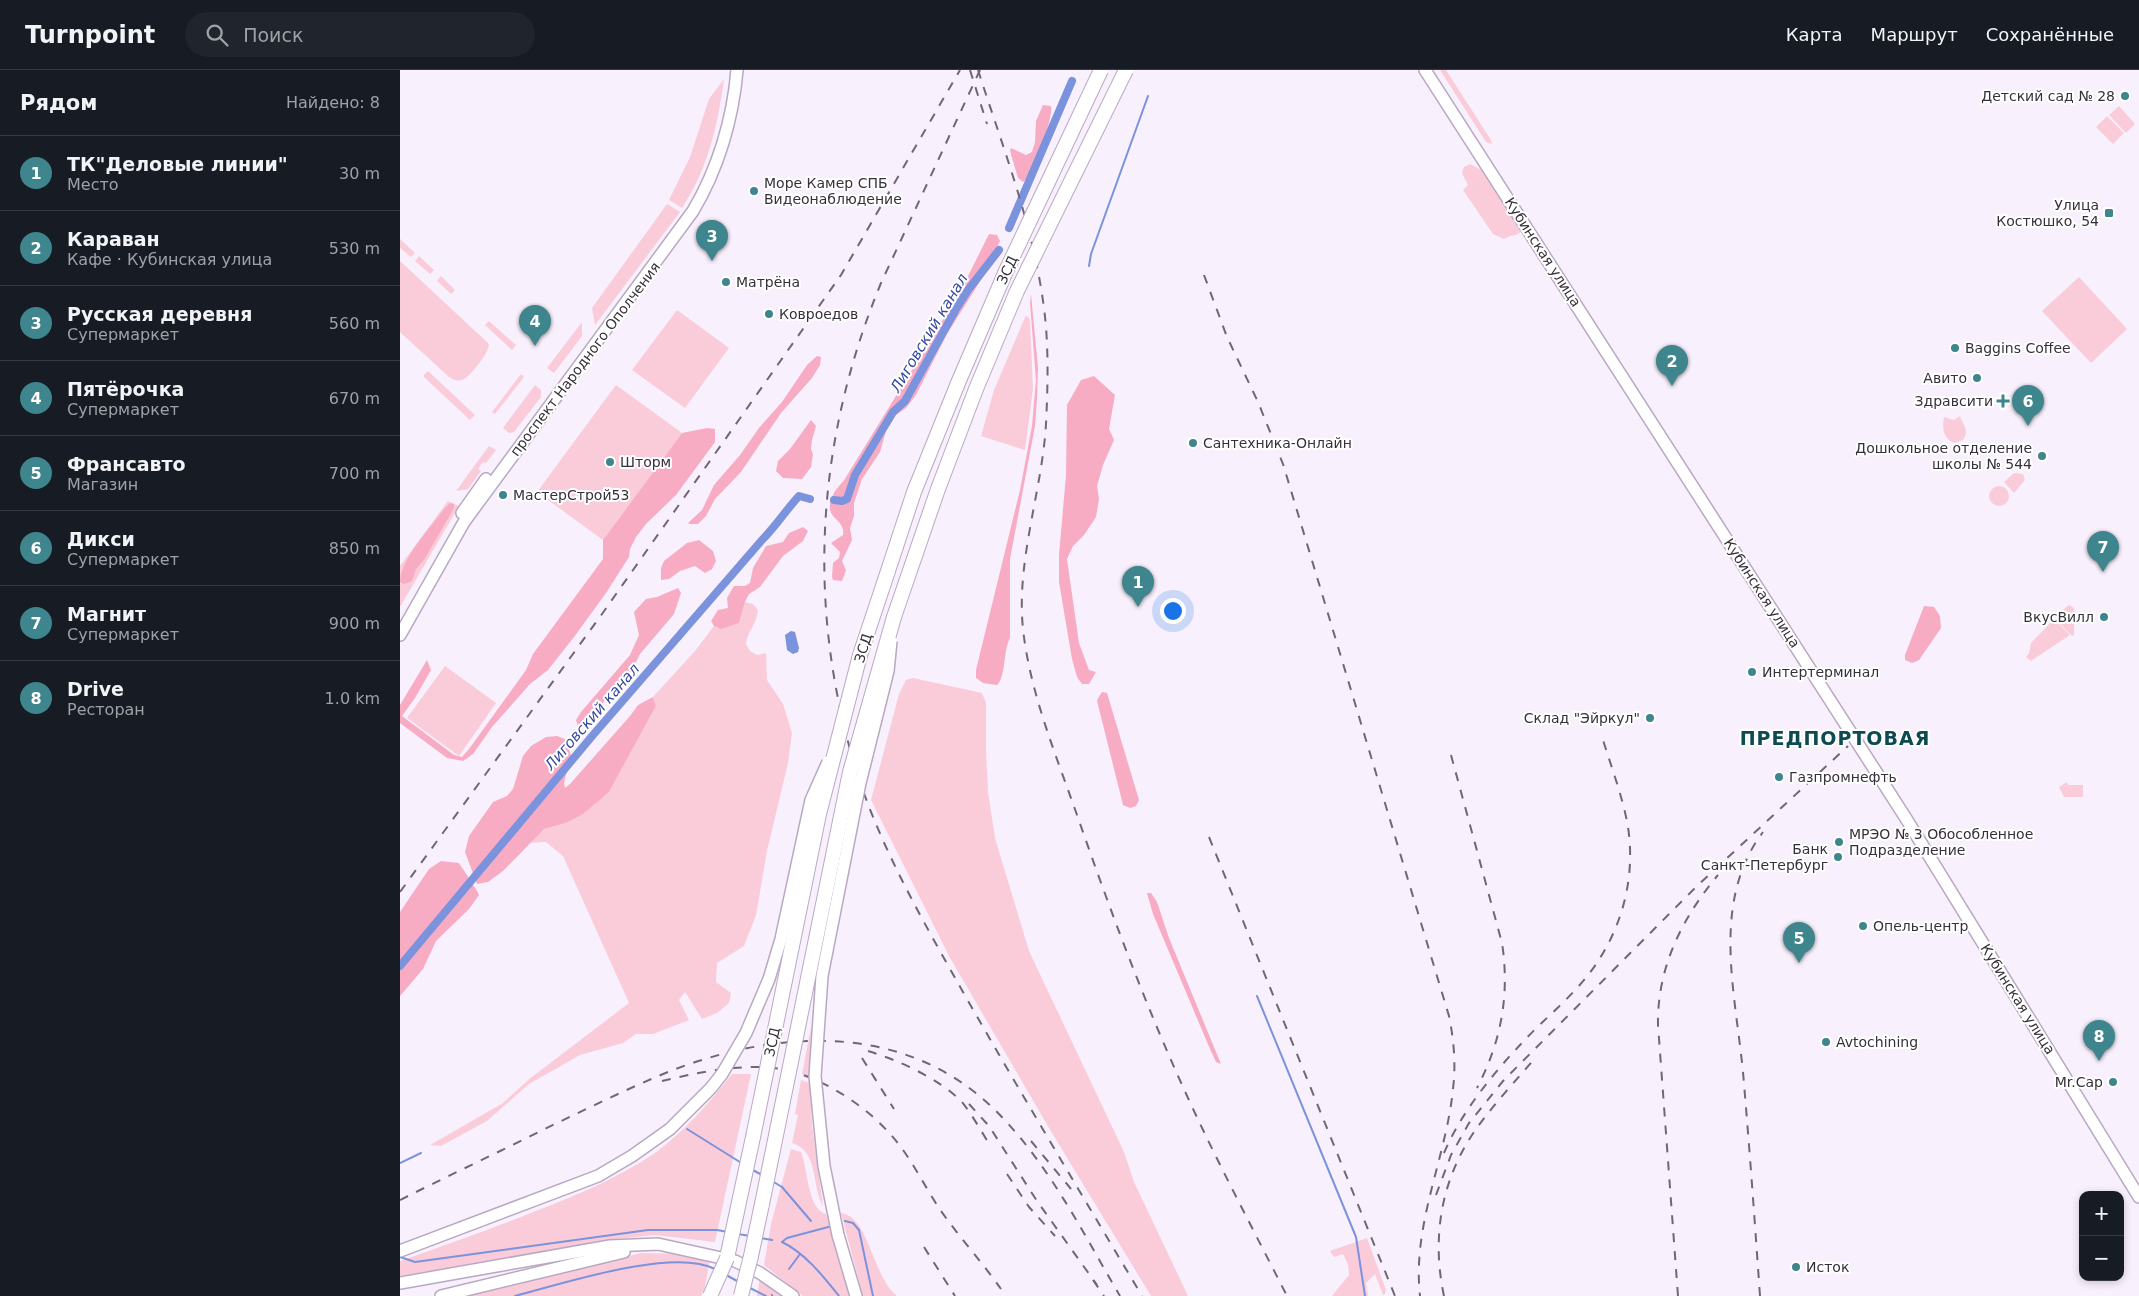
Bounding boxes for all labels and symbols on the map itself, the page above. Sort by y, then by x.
place label: Детский сад № 28 [1981,88,2115,104]
marker: Детский сад № 28 [2119,90,2131,102]
place label: Море Камер СПБ Видеонаблюдение [764,175,902,207]
marker: Море Камер СПБ Видеонаблюдение [748,185,760,197]
street label: Кубинская улица [1502,194,1584,310]
place label: Улица Костюшко, 54 [1996,197,2099,229]
marker: Улица Костюшко, 54 [2103,207,2115,219]
pin: 3 [696,220,728,261]
street label: ЗСД [993,253,1021,287]
street label: проспект Народного Ополчения [507,259,663,459]
water label: Лиговский канал [886,270,972,396]
place label: Матрёна [736,274,800,290]
marker: Матрёна [720,276,732,288]
pin: 4 [519,305,551,346]
place label: Ковроедов [779,306,858,322]
marker: Ковроедов [763,308,775,320]
place label: Baggins Coffee [1965,340,2071,356]
marker: Baggins Coffee [1949,342,1961,354]
pin: 2 [1656,345,1688,386]
place label: Авито [1923,370,1967,386]
marker: Авито [1971,372,1983,384]
pin: 6 [2012,385,2044,426]
place label: Здравсити [1915,393,1993,409]
marker: Здравсити [1997,395,2009,407]
place label: Сантехника-Онлайн [1203,435,1352,451]
marker: Сантехника-Онлайн [1187,437,1199,449]
place label: Дошкольное отделение школы № 544 [1855,440,2032,472]
marker: Дошкольное отделение школы № 544 [2036,450,2048,462]
place label: Шторм [620,454,671,470]
marker: Шторм [604,456,616,468]
place label: МастерСтрой53 [513,487,629,503]
marker: МастерСтрой53 [497,489,509,501]
pin: 7 [2087,531,2119,572]
street label: Кубинская улица [1721,535,1803,651]
pin: 1 [1122,566,1154,607]
your location [1160,598,1186,624]
place label: ВкусВилл [2023,609,2094,625]
marker: ВкусВилл [2098,611,2110,623]
street label: ЗСД [851,631,875,665]
water label: Лиговский канал [540,660,643,775]
place label: Интертерминал [1762,664,1879,680]
marker: Интертерминал [1746,666,1758,678]
place label: Склад "Эйркул" [1524,710,1640,726]
marker: Склад "Эйркул" [1644,712,1656,724]
district label: ПРЕДПОРТОВАЯ [1740,727,1930,749]
place label: Газпромнефть [1789,769,1897,785]
marker: Газпромнефть [1773,771,1785,783]
place label: МРЭО № 3 Обособленное Подразделение [1849,826,2033,858]
marker: МРЭО № 3 Обособленное Подразделение [1833,836,1845,848]
place label: Банк Санкт-Петербург [1701,841,1828,873]
marker: Банк Санкт-Петербург [1832,851,1844,863]
place label: Опель-центр [1873,918,1968,934]
marker: Опель-центр [1857,920,1869,932]
pin: 5 [1783,922,1815,963]
street label: Кубинская улица [1978,941,2058,1057]
pin: 8 [2083,1020,2115,1061]
street label: ЗСД [761,1026,783,1058]
place label: Avtochining [1836,1034,1918,1050]
marker: Avtochining [1820,1036,1832,1048]
place label: Mr.Cap [2055,1074,2103,1090]
marker: Mr.Cap [2107,1076,2119,1088]
place label: Исток [1806,1259,1849,1275]
marker: Исток [1790,1261,1802,1273]

